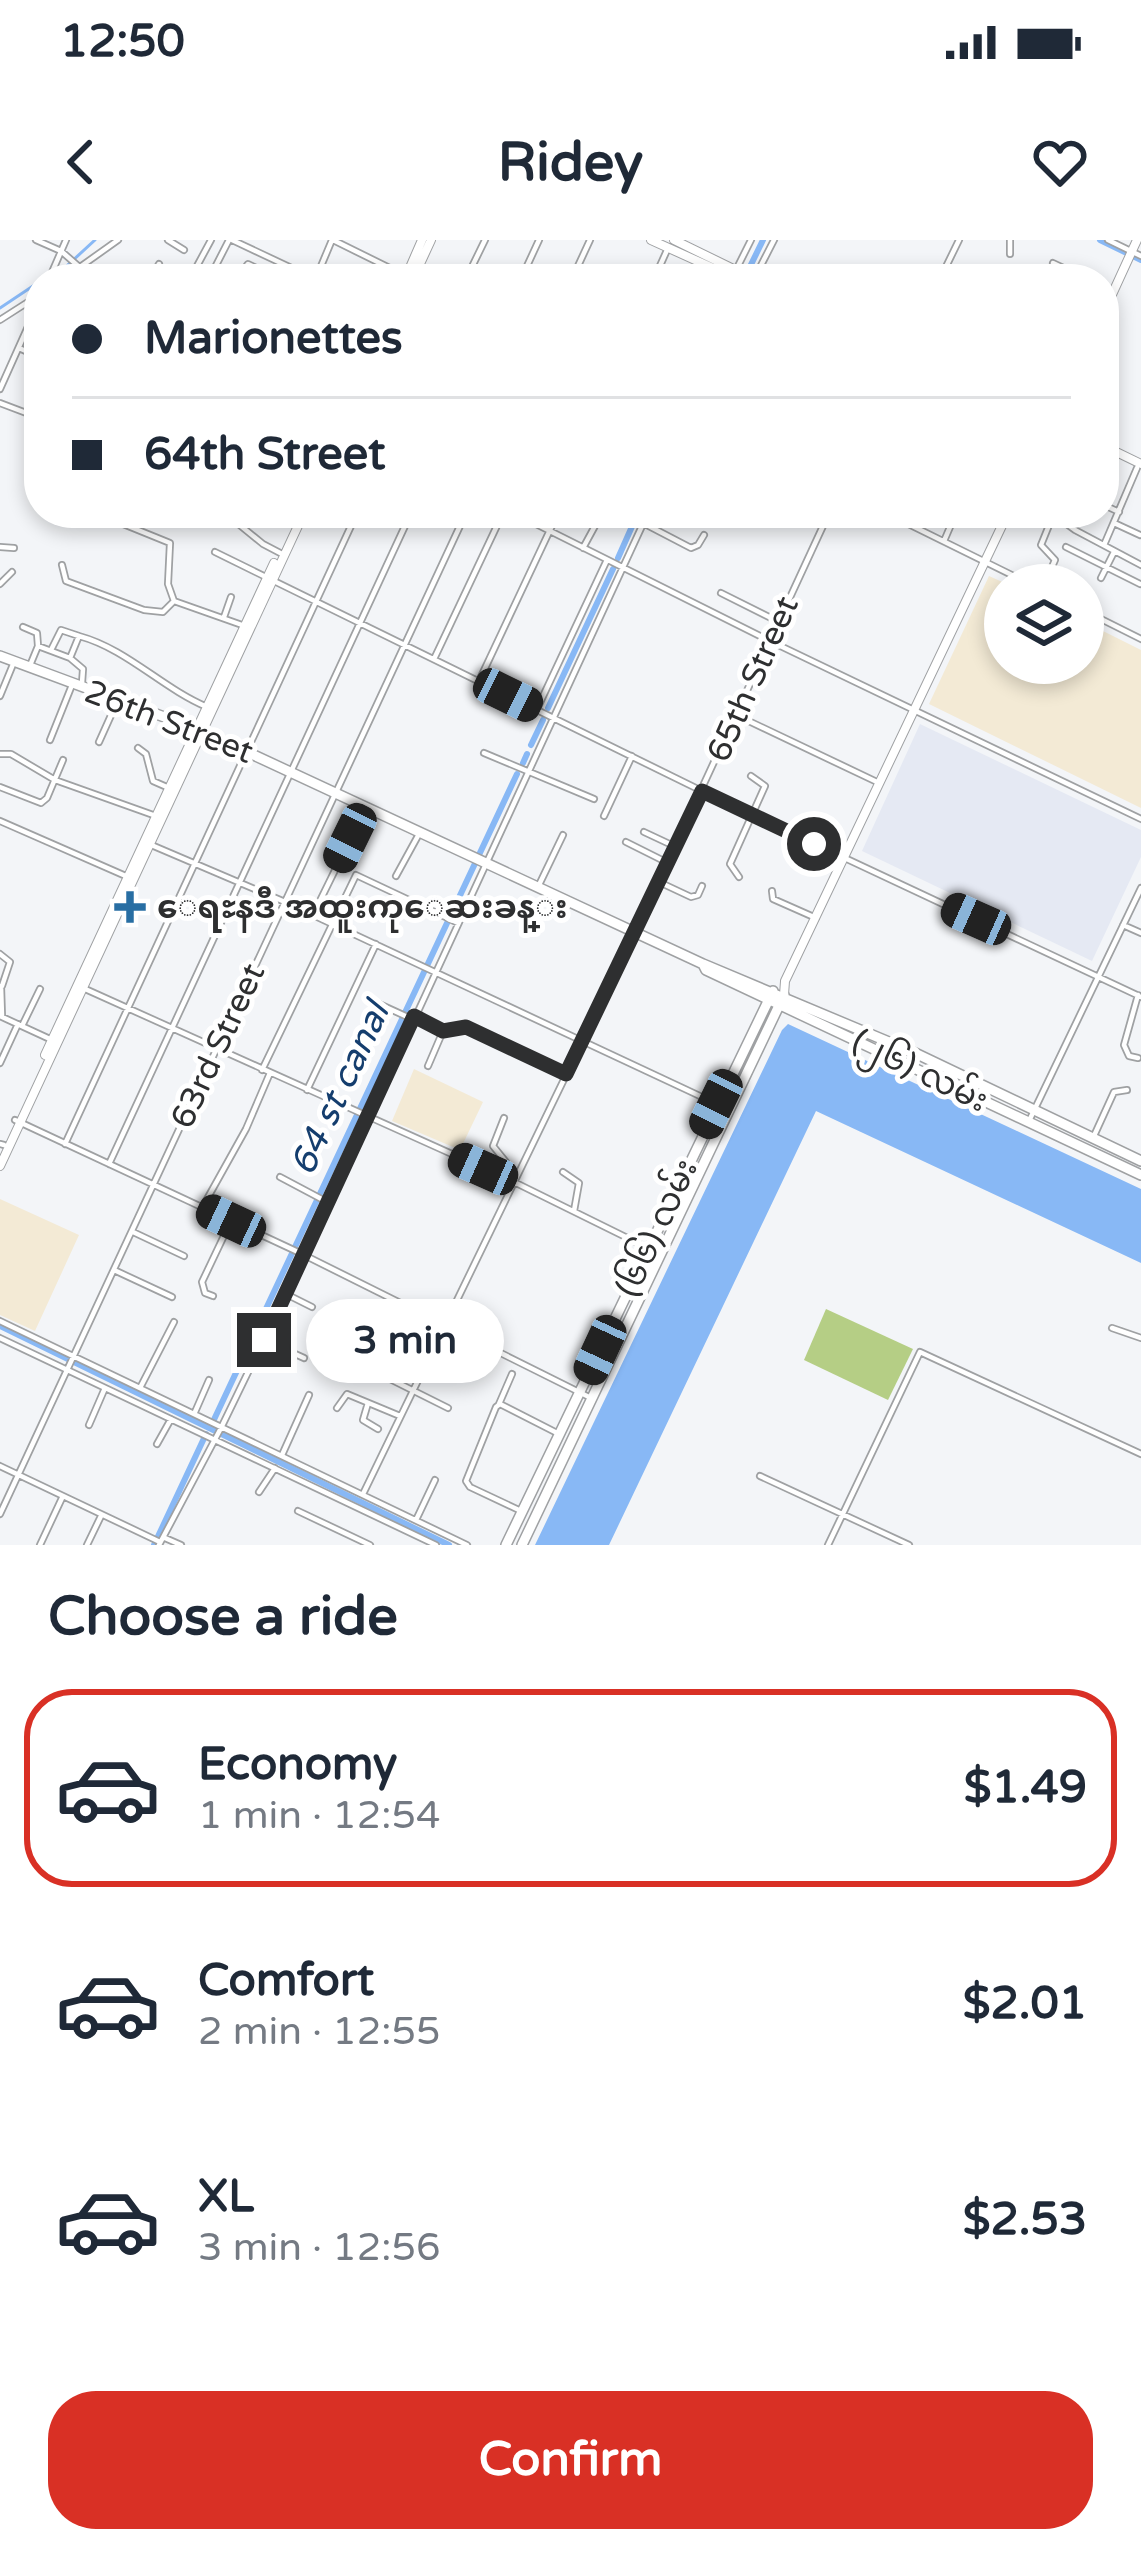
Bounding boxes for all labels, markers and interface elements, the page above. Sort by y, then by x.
text: 12:50 [60,15,185,69]
icon: back [48,129,114,195]
icon: heart [1027,129,1093,195]
text: Ridey [498,130,643,195]
text: Marionettes [144,312,403,366]
text: 64th Street [144,428,385,482]
map controls [984,564,1104,684]
button: layers [984,564,1104,684]
street label: 65th Street [699,590,807,768]
car [468,663,548,727]
street label: 26th Street [79,672,259,772]
car [318,798,382,878]
route start [787,817,841,871]
place label: ေရႊနဒီ အထူးကုေဆးခန္း [157,886,568,933]
car [936,888,1016,950]
marker: ေရႊနဒီ အထူးကုေဆးခန္း [114,891,146,923]
street label: 63rd Street [163,957,273,1135]
water label: 64 st canal [281,992,400,1182]
street label: (၂၆) လမ်း [843,1018,996,1126]
car [684,1064,748,1144]
car [443,1138,523,1200]
street label: (၆၆) လမ်း [605,1151,706,1303]
car [191,1189,271,1253]
callout: 3 min [306,1298,504,1382]
car [568,1310,632,1390]
route end [237,1313,291,1367]
text: 3 min [353,1317,457,1364]
text: Choose a ride [48,1584,398,1649]
icon: car [54,1734,162,1842]
text: Economy [198,1738,397,1792]
text: $1.49 [964,1761,1087,1815]
text: 1 min · 12:54 [198,1792,440,1839]
icon: car [54,1950,162,2058]
text: Comfort [198,1954,374,2008]
text: $2.01 [963,1977,1087,2031]
text: 2 min · 12:55 [198,2008,440,2055]
icon: car [54,2166,162,2274]
text: XL [198,2170,254,2224]
text: $2.53 [963,2193,1087,2247]
text: 3 min · 12:56 [198,2224,440,2271]
button: Confirm [48,2391,1093,2529]

